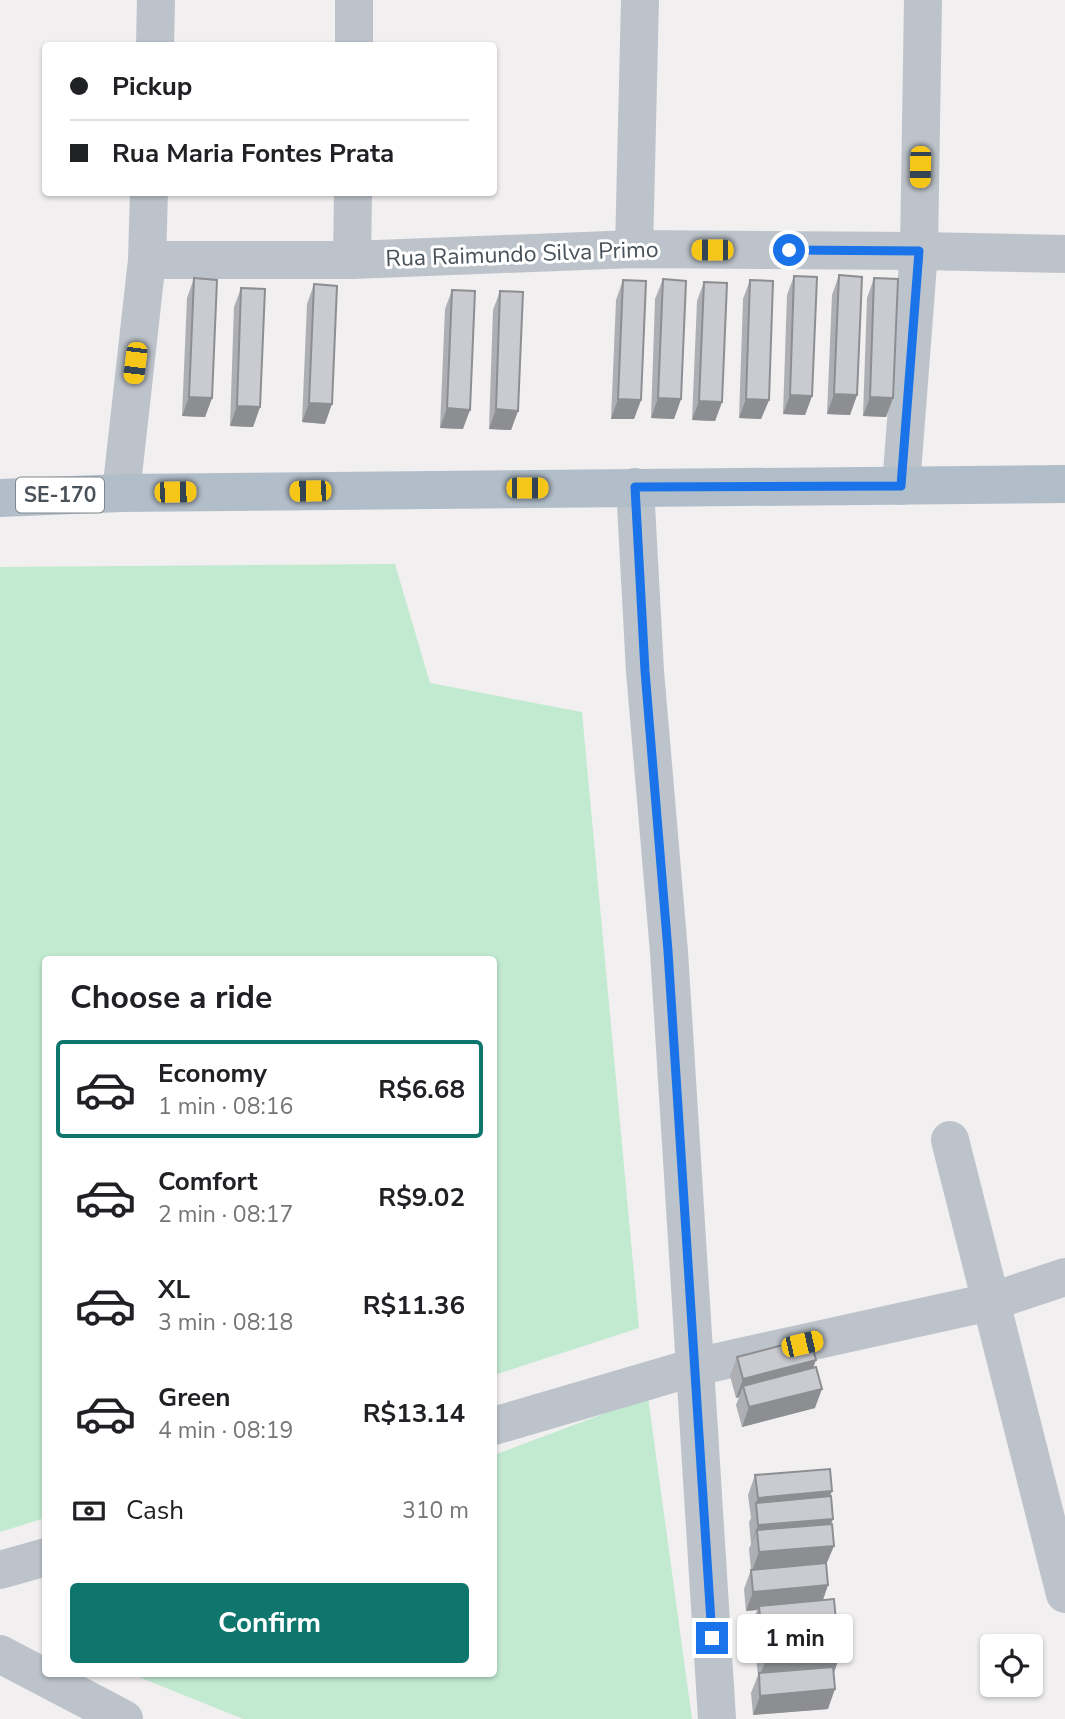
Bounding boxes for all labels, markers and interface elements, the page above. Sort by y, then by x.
text: Pickup [112,69,192,104]
text: Rua Maria Fontes Prata [112,136,394,171]
car [910,146,931,188]
street label: Rua Raimundo Silva Primo [385,234,659,274]
route start [773,234,805,266]
car [692,240,734,261]
car [123,341,148,385]
road number: SE-170 [16,477,104,512]
car [507,478,549,499]
car [289,480,332,502]
car [154,481,197,503]
text: Choose a ride [70,976,272,1019]
text: Economy [158,1056,267,1091]
icon: car [74,1058,137,1121]
text: R$6.68 [378,1072,465,1107]
text: 1 min · 08:16 [158,1091,293,1122]
text: Comfort [158,1164,258,1199]
icon: car [74,1166,137,1229]
text: R$9.02 [378,1180,465,1215]
text: 2 min · 08:17 [158,1199,293,1230]
text: XL [158,1272,190,1307]
icon: car [74,1274,137,1337]
text: R$11.36 [363,1288,465,1323]
text: 3 min · 08:18 [158,1307,293,1338]
car [780,1329,825,1359]
text: Green [158,1380,231,1415]
icon: car [74,1382,137,1445]
text: R$13.14 [363,1396,465,1431]
text: 4 min · 08:19 [158,1415,293,1446]
icon: cash [70,1492,108,1530]
text: Cash [126,1493,184,1528]
text: 310 m [402,1495,469,1526]
button: Confirm [70,1583,469,1663]
callout: 1 min [736,1614,852,1662]
route end [696,1622,728,1654]
text: 1 min [765,1623,825,1654]
map controls [980,1634,1043,1697]
button: locate [980,1634,1043,1697]

